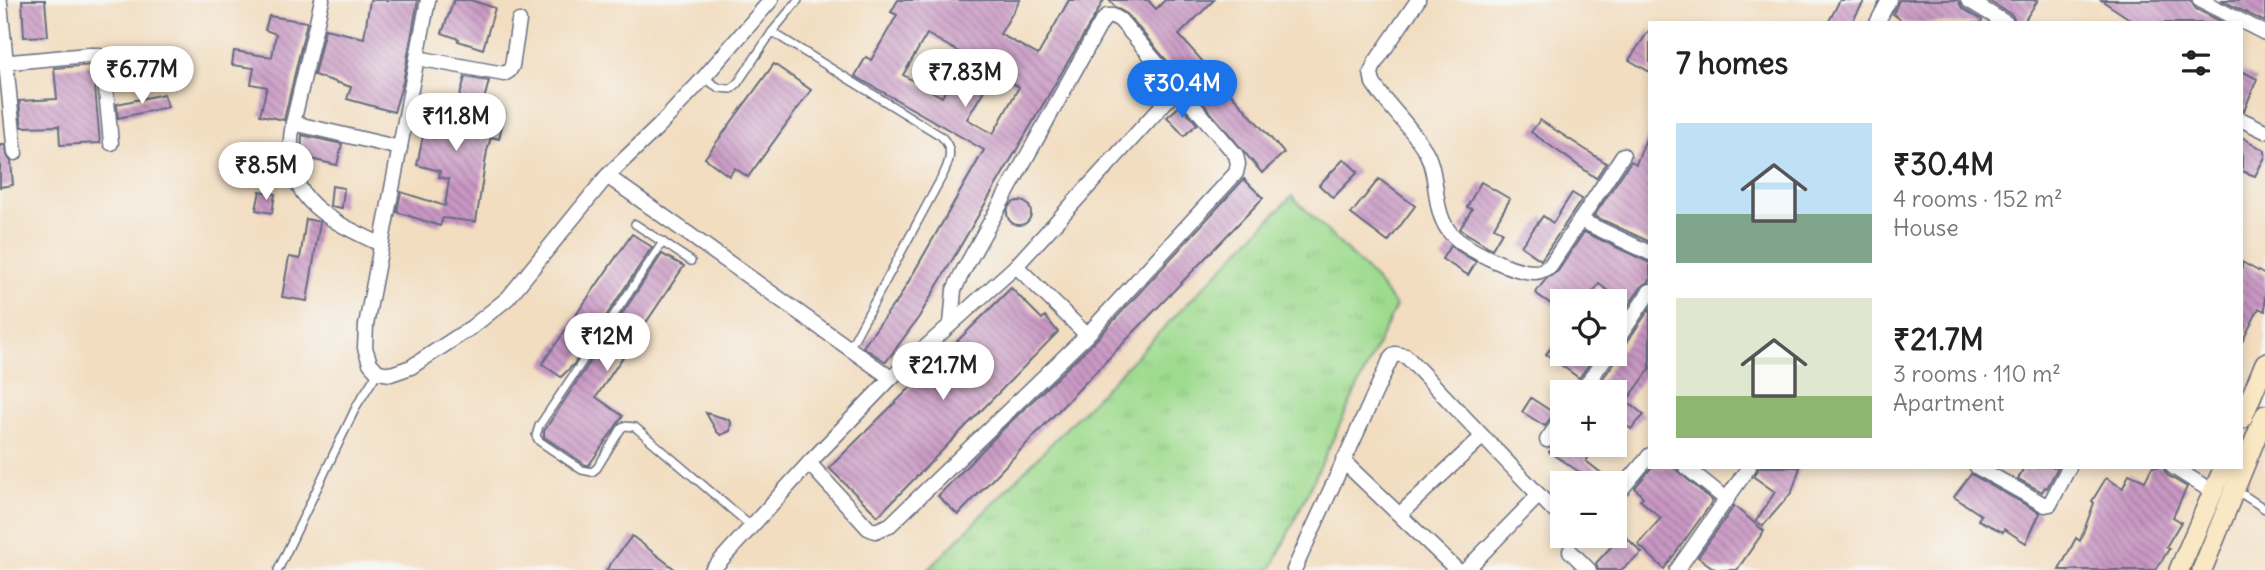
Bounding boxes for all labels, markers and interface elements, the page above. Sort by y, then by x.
text: 7 homes [1676,44,1788,82]
icon: filters [2177,44,2215,82]
pin: ₹6.77M [85,46,199,106]
pin: ₹7.83M [908,50,1022,109]
text: ₹6.77M [106,54,178,83]
text: ₹7.83M [928,57,1002,86]
pin: ₹30.4M [1125,60,1239,120]
text: ₹30.4M [1143,68,1221,97]
pin: ₹11.8M [399,94,513,153]
text: ₹11.8M [422,101,490,130]
pin: ₹8.5M [217,142,315,202]
text: ₹30.4M [1893,145,1994,183]
text: ₹8.5M [234,150,298,179]
icon: home [1732,151,1816,235]
text: 4 rooms · 152 m² [1893,184,2063,213]
text: House [1893,213,1959,242]
map controls [1550,289,1627,548]
button: locate [1550,289,1627,366]
pin: ₹12M [566,314,648,373]
text: ₹21.7M [1893,320,1984,358]
text: ₹12M [580,321,634,350]
icon: home [1732,326,1816,410]
pin: ₹21.7M [886,342,1000,402]
text: ₹21.7M [908,350,978,379]
text: 3 rooms · 110 m² [1893,359,2061,388]
button: + [1550,380,1627,457]
text: Apartment [1893,388,2005,417]
button: − [1550,471,1627,548]

